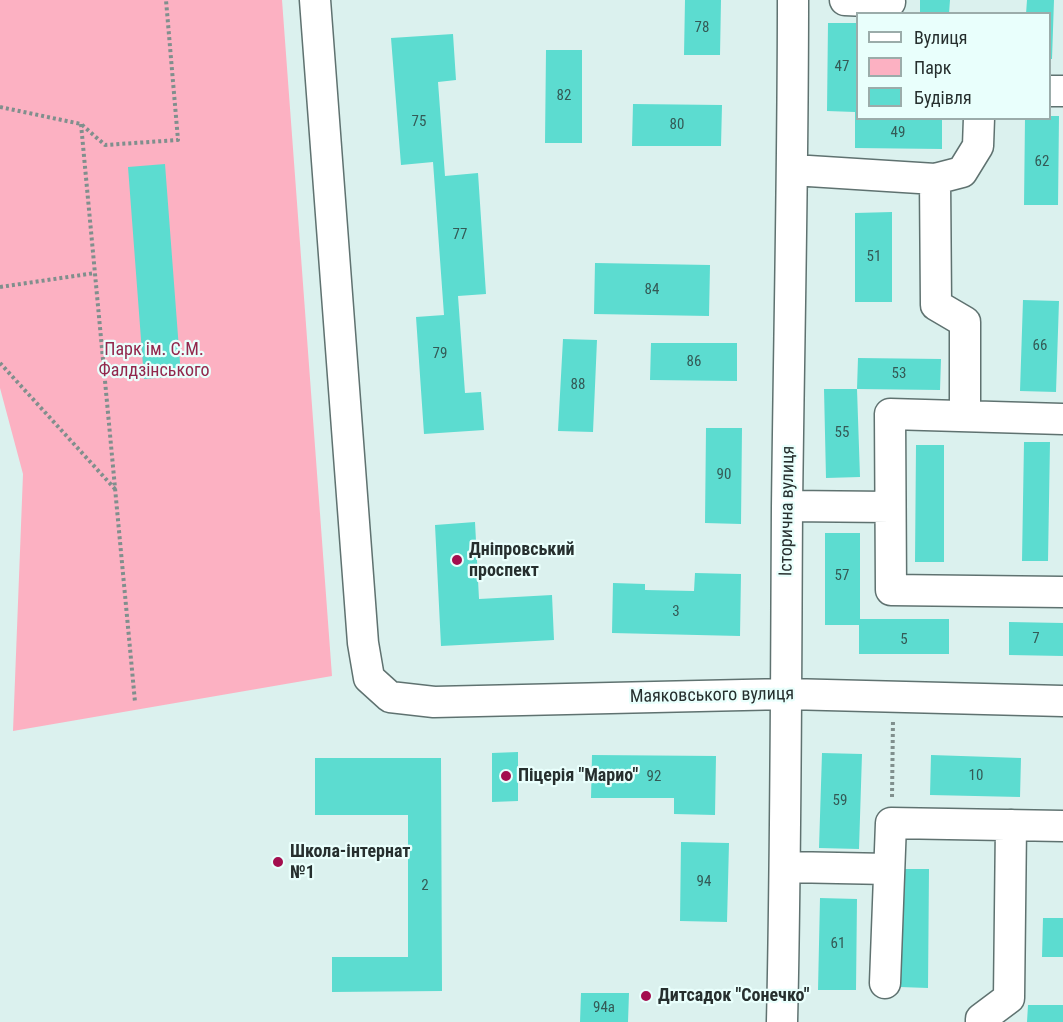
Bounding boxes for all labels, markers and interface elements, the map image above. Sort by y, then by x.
legend [856,12,1051,120]
house number: 78 [695,19,709,37]
text: Вулиця [914,27,968,48]
text: Парк [914,57,951,78]
house number: 47 [835,58,849,76]
house number: 82 [557,87,571,105]
text: Будівля [914,87,972,108]
house number: 75 [412,113,426,131]
house number: 80 [670,116,684,134]
house number: 49 [891,124,905,142]
house number: 62 [1035,153,1049,171]
house number: 77 [453,226,467,244]
house number: 51 [867,248,881,266]
house number: 84 [645,281,659,299]
house number: 66 [1033,337,1047,355]
park label: Парк ім. С.М. Фалдзінського [99,339,209,382]
house number: 79 [433,345,447,363]
house number: 86 [687,353,701,371]
house number: 53 [892,365,906,383]
house number: 88 [571,376,585,394]
house number: 55 [835,424,849,442]
street label: Історична вулиця [776,446,800,576]
house number: 90 [717,466,731,484]
place label: Дніпровський проспект [469,539,574,582]
marker: Дніпровський проспект [450,553,464,567]
house number: 57 [835,567,849,585]
house number: 3 [672,603,680,621]
house number: 7 [1032,630,1040,648]
house number: 5 [900,631,908,649]
street label: Маяковського вулиця [630,684,794,708]
place label: Піцерія "Марио" [518,765,638,787]
house number: 10 [969,767,983,785]
house number: 92 [647,768,661,786]
marker: Піцерія "Марио" [499,769,513,783]
house number: 59 [833,792,847,810]
place label: Школа-інтернат №1 [290,841,410,884]
marker: Школа-інтернат №1 [271,855,285,869]
house number: 94 [697,873,711,891]
house number: 2 [421,877,429,895]
house number: 61 [831,935,845,953]
place label: Дитсадок "Сонечко" [658,985,809,1007]
marker: Дитсадок "Сонечко" [639,989,653,1003]
house number: 94а [593,999,615,1017]

